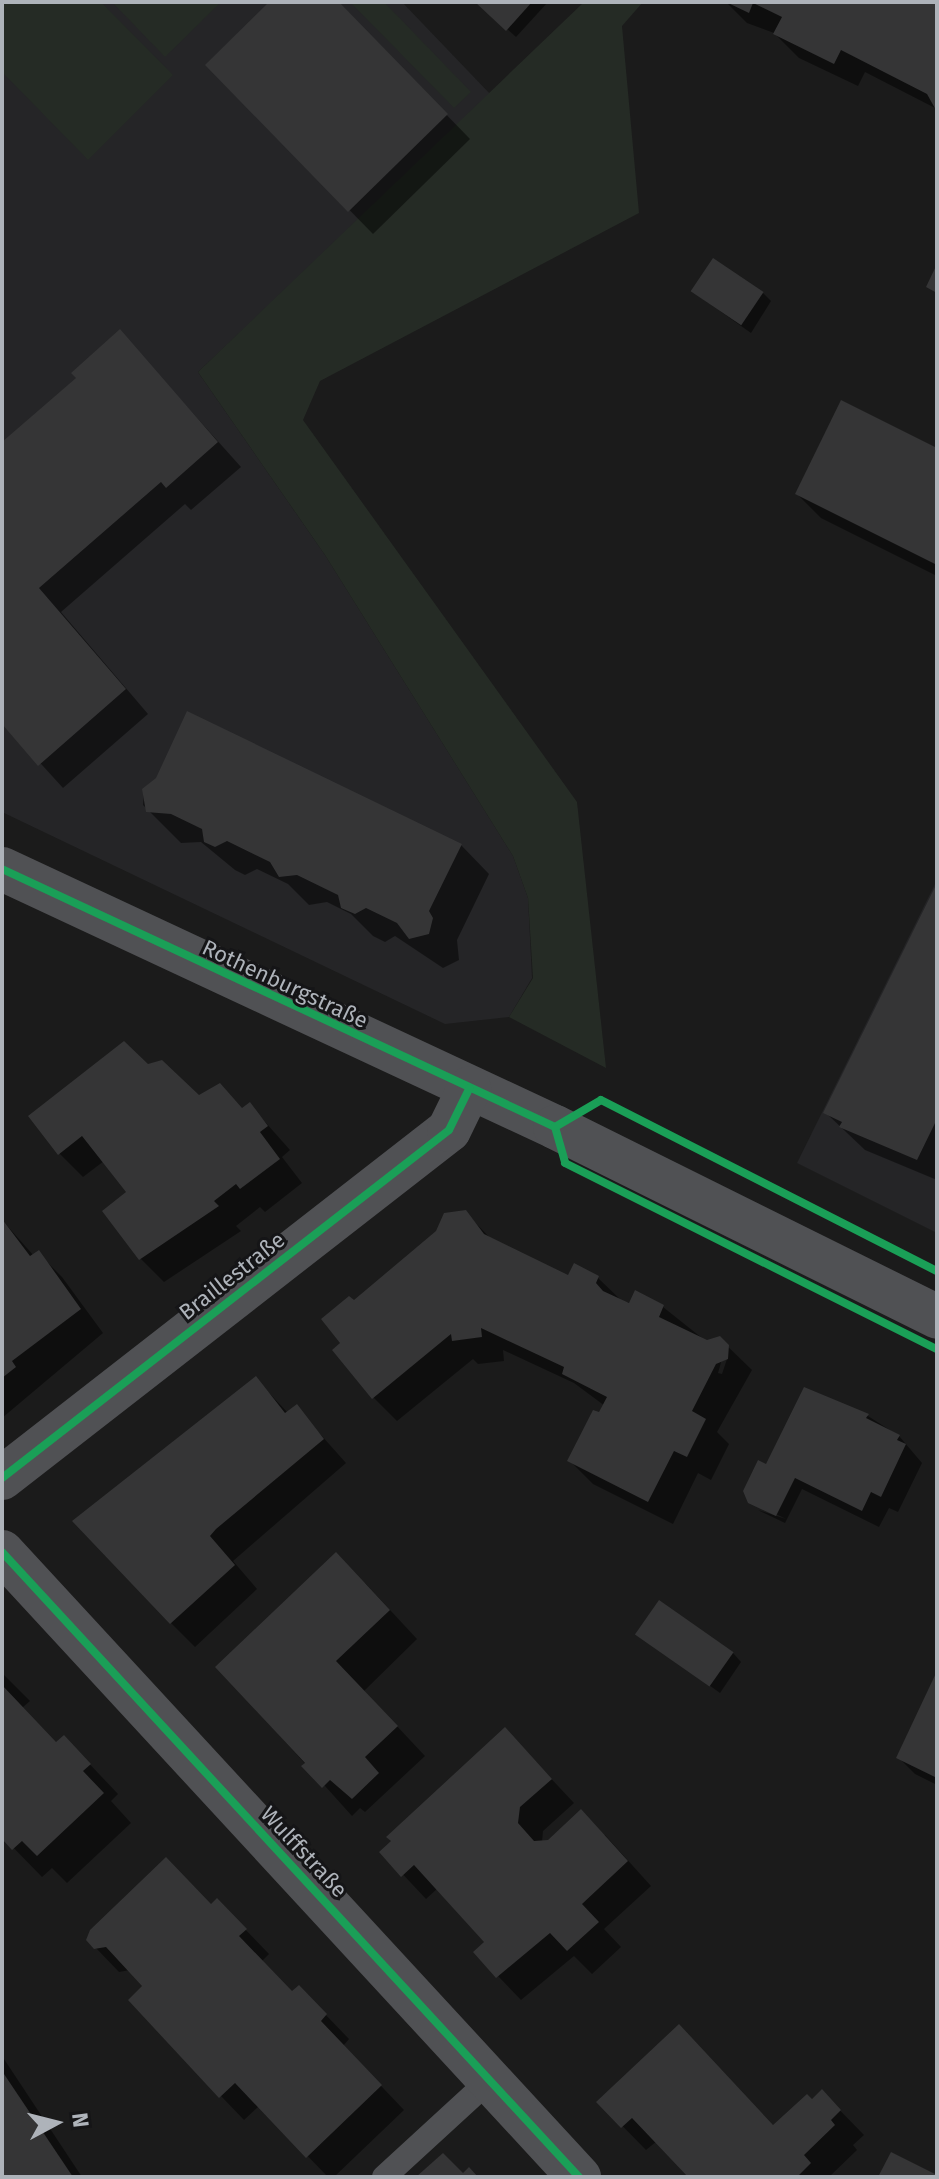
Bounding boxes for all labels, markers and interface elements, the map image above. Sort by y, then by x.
street label: Rothenburgstraße [198,934,372,1034]
street label: Braillestraße [174,1227,290,1325]
street label: Wulffstraße [255,1801,353,1903]
north arrow [16,2083,96,2163]
text: N [66,2111,95,2129]

